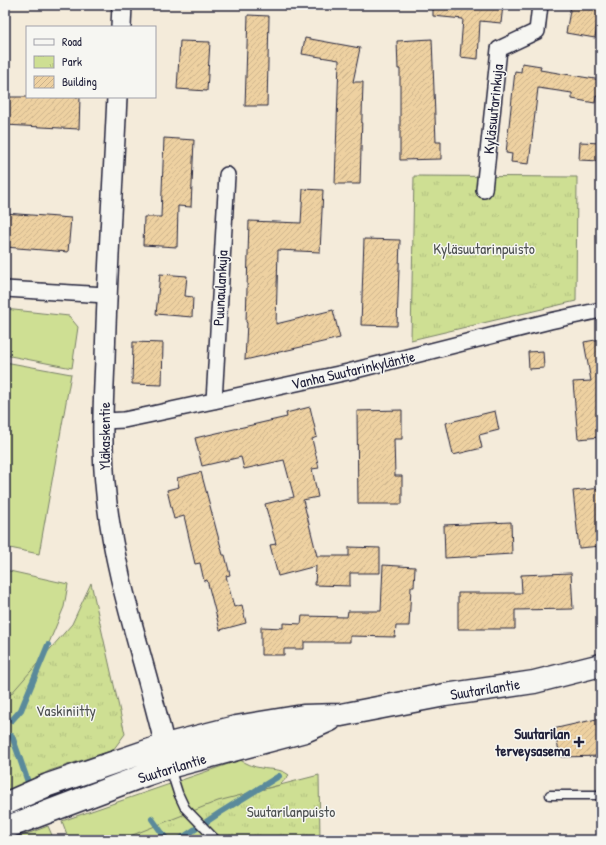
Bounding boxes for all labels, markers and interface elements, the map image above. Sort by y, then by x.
legend [26,26,156,98]
text: Road [62,33,82,50]
text: Park [62,53,82,70]
street label: Kyläsuutarinkuja [478,63,508,155]
text: Building [62,73,97,90]
park label: Kyläsuutarinpuisto [433,238,535,259]
street label: Puunaulankuja [208,249,232,327]
street label: Vanha Suutarinkyläntie [289,346,417,394]
street label: Yläkaskentie [94,402,115,470]
street label: Suutarilantie [449,673,521,705]
park label: Vaskiniitty [36,700,96,721]
place label: Suutarilan terveysasema [494,723,570,762]
marker: Suutarilan terveysasema [573,736,585,748]
street label: Suutarilantie [135,748,209,788]
park label: Suutarilanpuisto [247,801,335,822]

